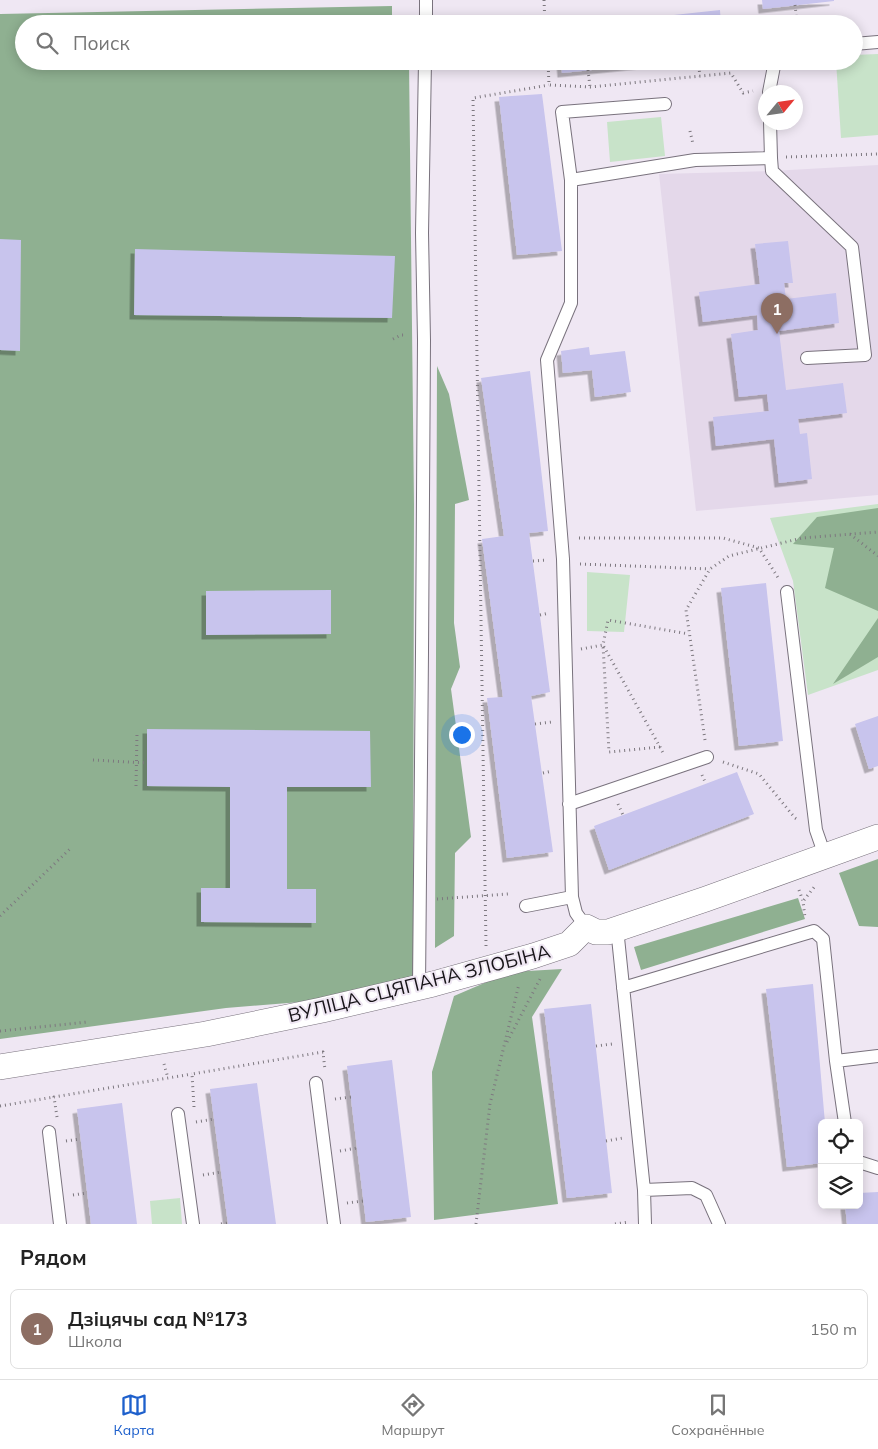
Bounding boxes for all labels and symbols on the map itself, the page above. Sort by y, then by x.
north arrow [758,85,803,130]
pin: 1 [761,293,793,334]
your location [449,722,475,748]
street label: ВУЛІЦА СЦЯПАНА ЗЛОБІНА [285,939,553,1027]

